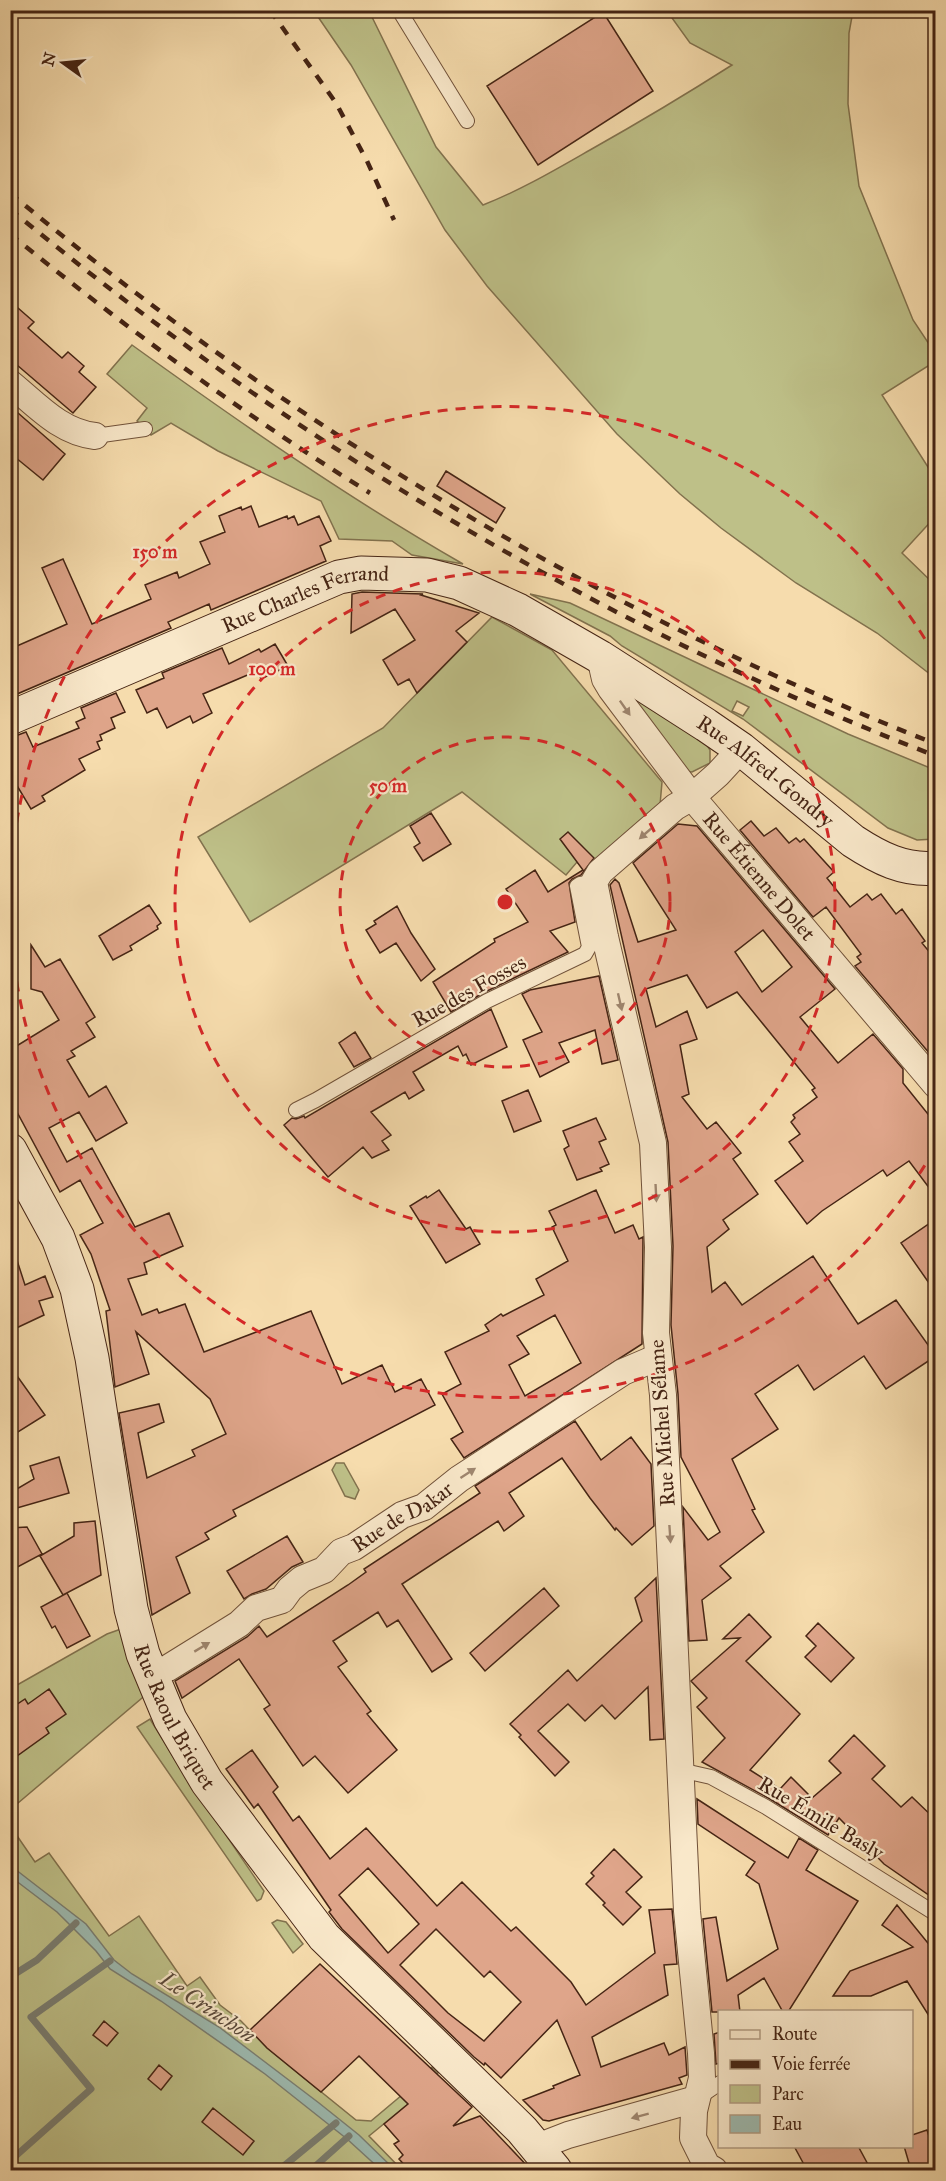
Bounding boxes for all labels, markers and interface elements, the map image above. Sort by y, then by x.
north arrow [33,33,93,93]
text: N [38,50,60,68]
text: 150 m [133,541,178,563]
street label: Rue Charles Ferrand [218,560,390,639]
text: 100 m [249,658,296,680]
one-way arrow [619,700,631,716]
street label: Rue Alfred-Gondry [692,710,840,834]
text: 50 m [369,775,408,797]
street label: Rue Étienne Dolet [697,806,821,946]
one-way arrow [638,826,654,839]
centre of rings [495,892,515,912]
street label: Rue des Fosses [407,949,531,1033]
one-way arrow [616,993,625,1012]
one-way arrow [651,1184,661,1203]
street label: Rue Michel Sélame [643,1338,681,1507]
one-way arrow [460,1468,476,1479]
street label: Rue de Dakar [347,1476,458,1558]
one-way arrow [665,1525,675,1544]
street label: Rue Raoul Briquet [128,1641,222,1795]
one-way arrow [194,1642,211,1652]
street label: Rue Émile Basly [753,1769,890,1866]
water label: Le Crinchon [154,1965,261,2049]
legend [718,2010,913,2148]
text: Route [772,2023,817,2045]
text: Voie ferrée [771,2053,851,2075]
text: Parc [772,2083,804,2105]
one-way arrow [631,2111,649,2121]
text: Eau [772,2113,802,2135]

